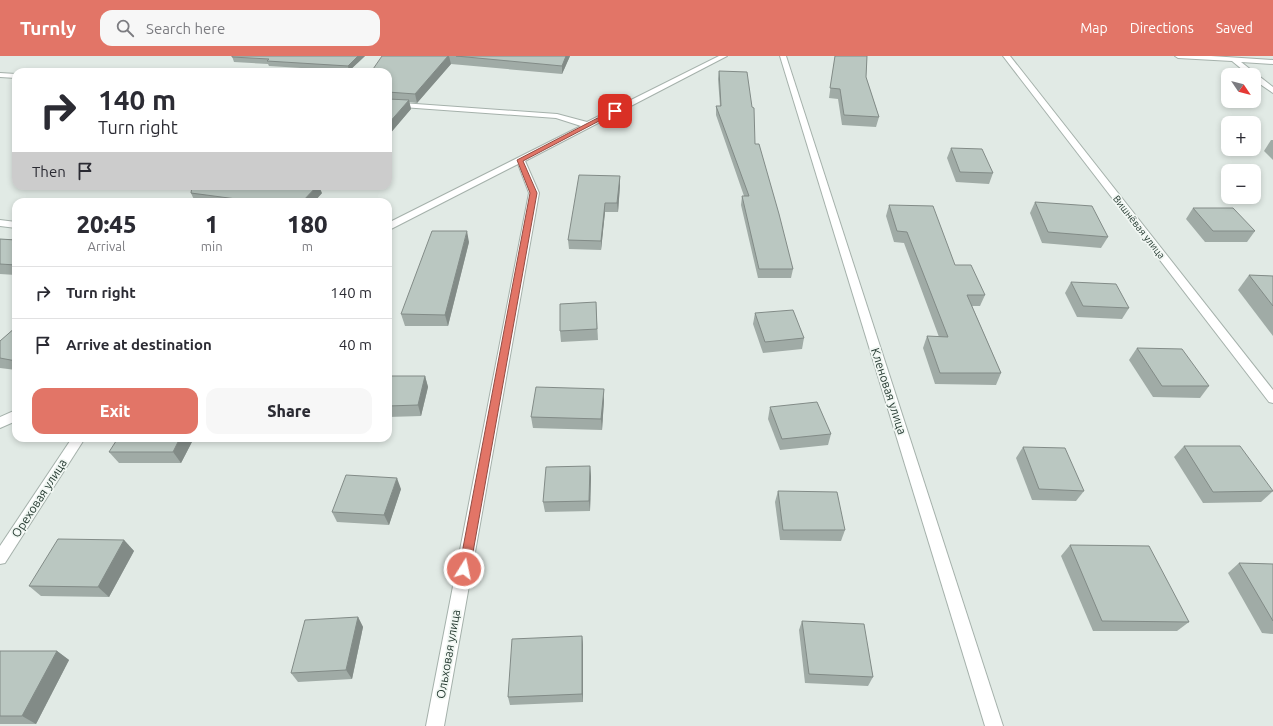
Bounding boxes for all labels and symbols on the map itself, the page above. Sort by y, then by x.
north arrow [1221,68,1261,108]
pin [598,94,632,128]
street label: Вишнёвая улица [1111,193,1167,261]
street label: Кленовая улица [869,346,909,436]
street label: Ореховая улица [9,456,69,540]
position arrow [443,548,485,590]
street label: Ольховая улица [434,608,462,700]

